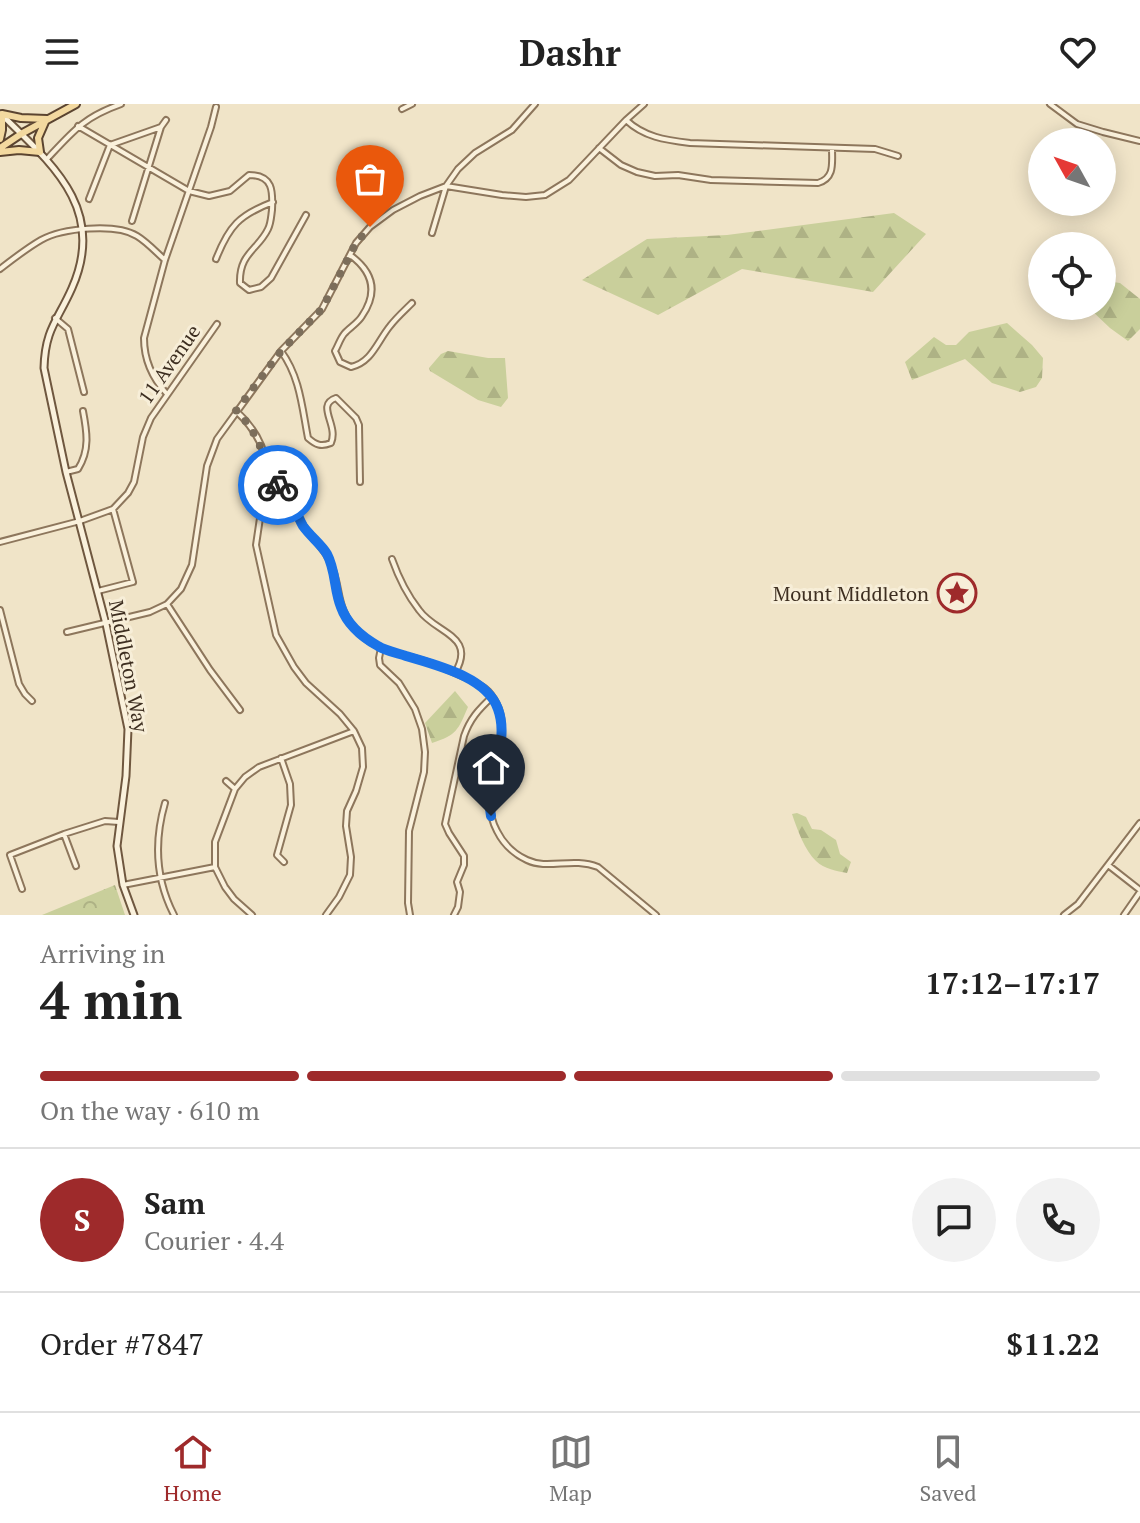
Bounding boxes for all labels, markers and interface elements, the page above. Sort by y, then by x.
text: Dashr [519,29,621,76]
icon: menu [40,30,84,74]
icon: heart [1056,30,1100,74]
north arrow [1028,128,1116,216]
map controls [1028,128,1116,320]
pin [336,145,404,227]
icon: bag [348,157,392,201]
button: locate [1028,232,1116,320]
street label: 11 Avenue [132,319,206,409]
courier [238,445,318,525]
icon: bike [256,463,300,507]
place icon: Mount Middleton [936,572,978,614]
place label: Mount Middleton [773,580,929,607]
street label: Middleton Way [103,597,155,735]
pin [457,734,525,816]
icon: home [469,746,513,790]
text: Arriving in [40,936,165,970]
text: 17:12–17:17 [925,963,1100,1003]
text: 4 min [40,965,182,1034]
text: On the way · 610 m [40,1093,260,1127]
button: chat [912,1178,996,1262]
button: phone [1016,1178,1100,1262]
text: Sam [144,1183,205,1223]
text: S [74,1200,90,1240]
text: Courier · 4.4 [144,1223,284,1257]
text: Order #7847 [40,1324,204,1364]
text: $11.22 [1006,1324,1100,1364]
tab: Home [163,1430,222,1507]
tab: Map [549,1430,593,1507]
tab: Saved [920,1430,977,1507]

